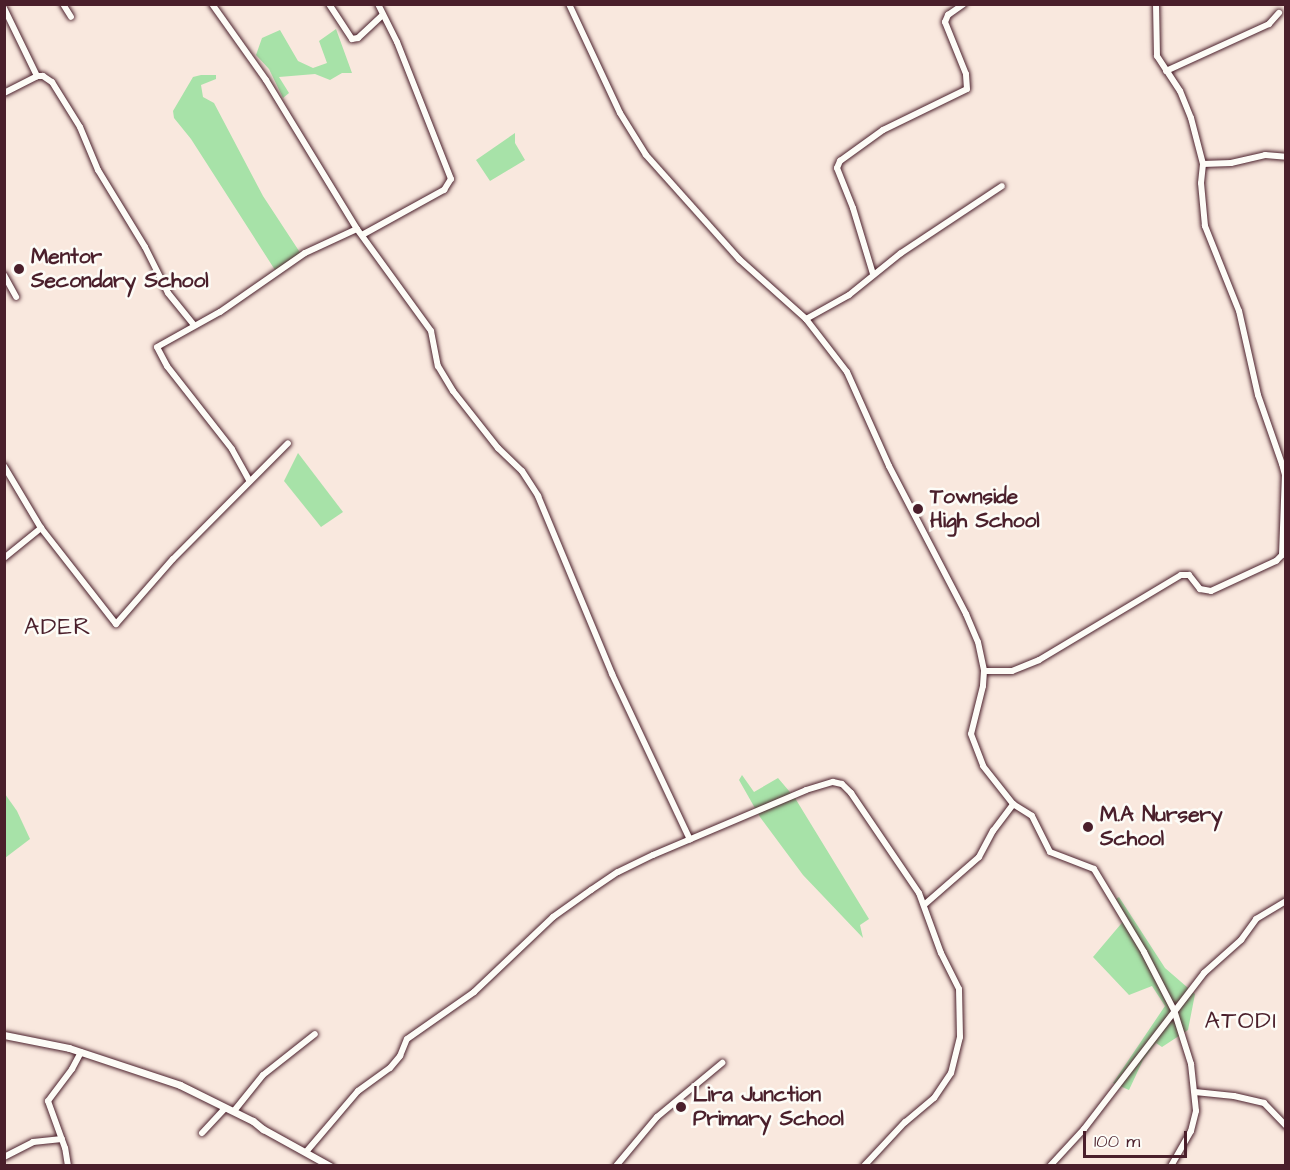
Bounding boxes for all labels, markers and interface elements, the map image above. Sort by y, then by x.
place label: Mentor Secondary School [31,244,209,294]
marker: Mentor Secondary School [12,262,26,276]
place label: Townside High School [930,484,1040,534]
marker: Townside High School [911,502,925,516]
district label: ADER [24,614,92,642]
place label: M.A Nursery School [1100,802,1223,852]
marker: M.A Nursery School [1081,820,1095,834]
district label: ATODI [1204,1008,1278,1036]
place label: Lira Junction Primary School [693,1082,844,1132]
marker: Lira Junction Primary School [674,1100,688,1114]
scale bar [1086,1119,1190,1157]
text: 100 m [1094,1129,1140,1154]

